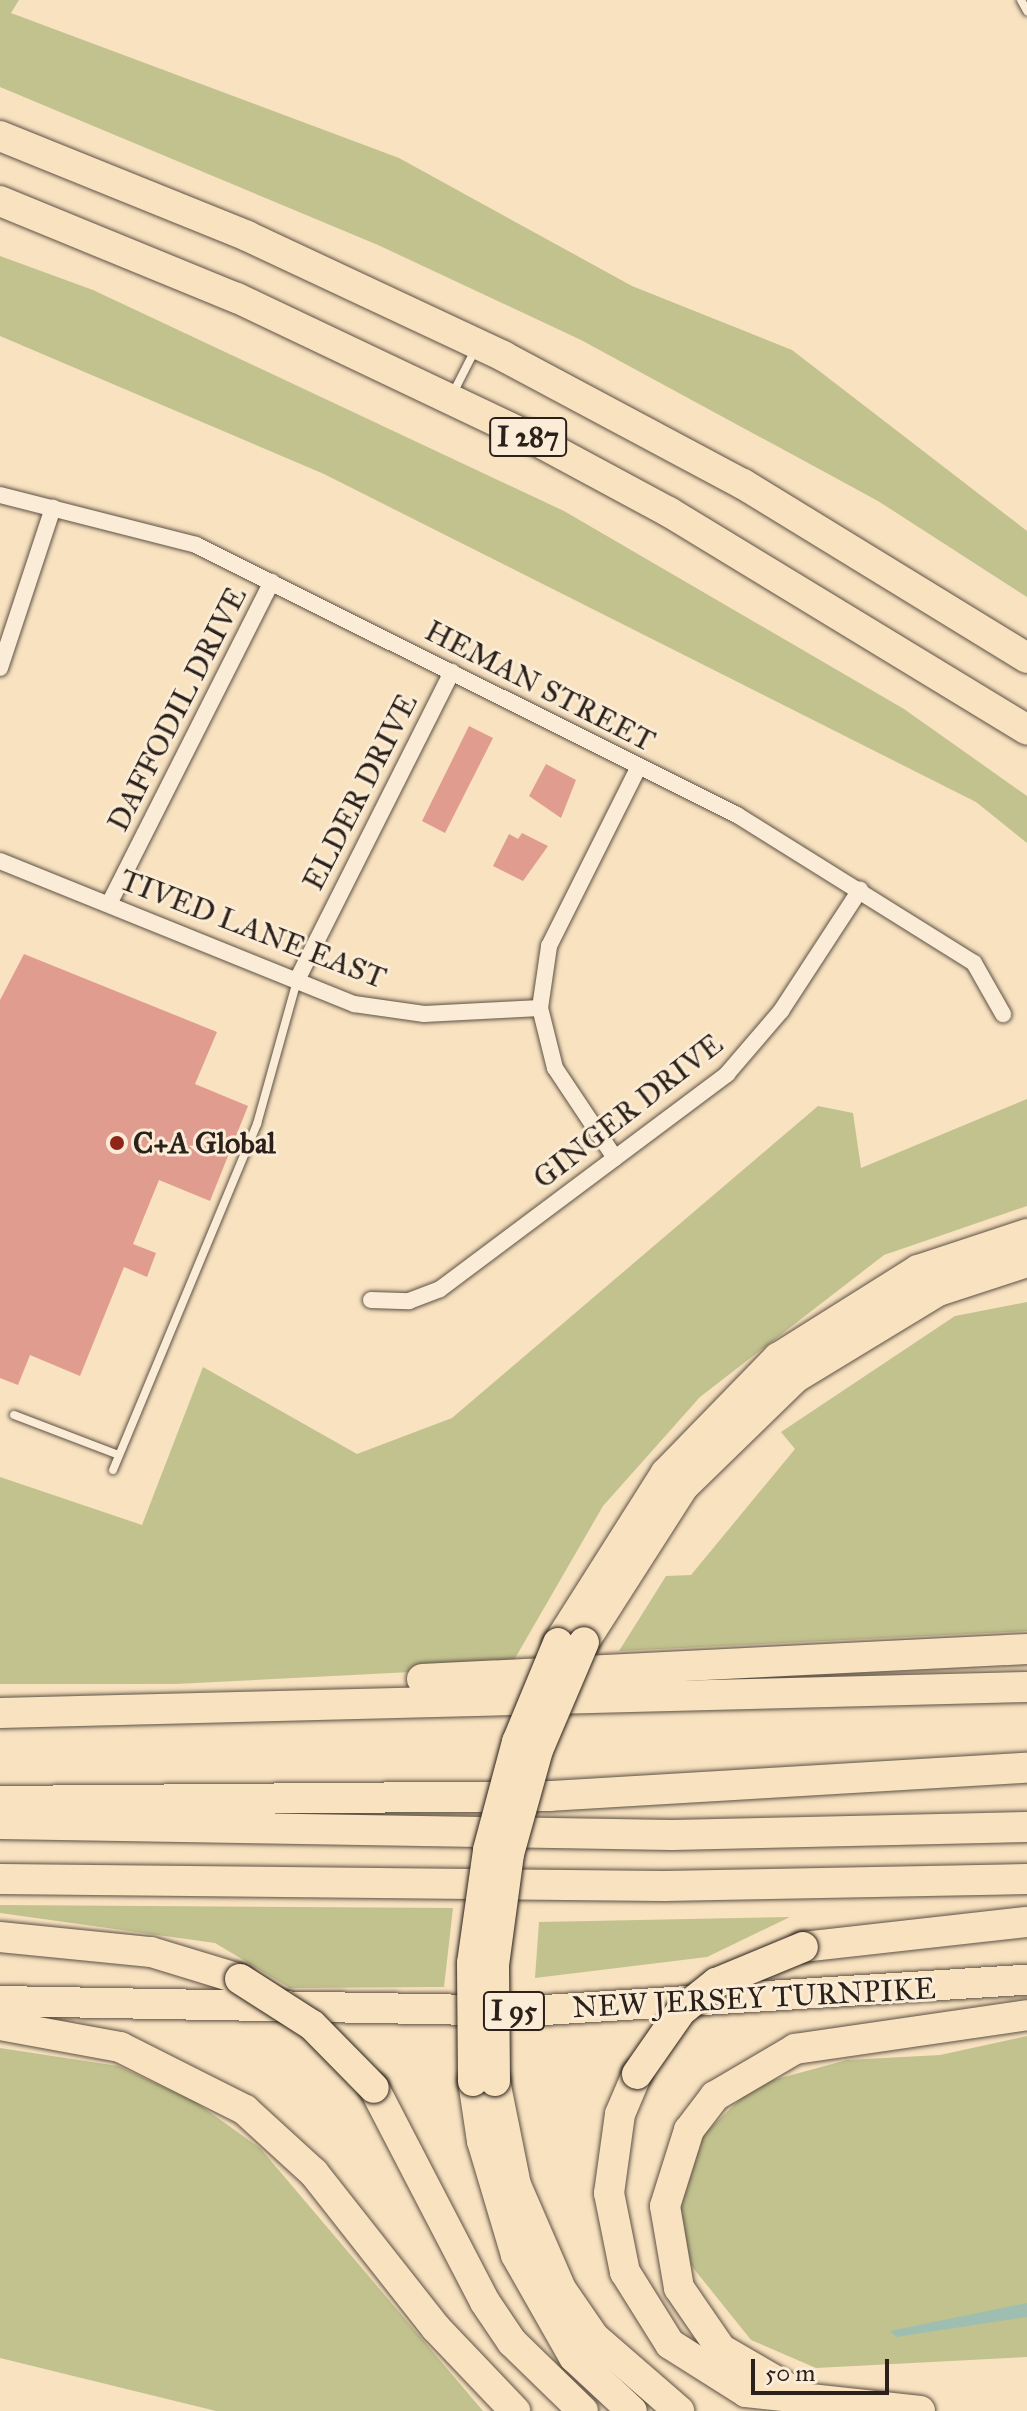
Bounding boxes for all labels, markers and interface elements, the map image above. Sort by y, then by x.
road number: I 287 [488,413,568,461]
street label: DAFFODIL DRIVE [100,581,254,837]
street label: HEMAN STREET [419,613,661,759]
street label: ELDER DRIVE [295,688,425,896]
street label: TIVED LANE EAST [115,862,391,996]
street label: GINGER DRIVE [526,1026,730,1196]
place label: C+A Global [133,1125,276,1161]
marker: C+A Global [108,1134,126,1152]
street label: NEW JERSEY TURNPIKE [571,1971,937,2025]
road number: I 95 [482,1987,546,2035]
scale bar [755,2343,893,2393]
text: 50 m [765,2358,815,2388]

